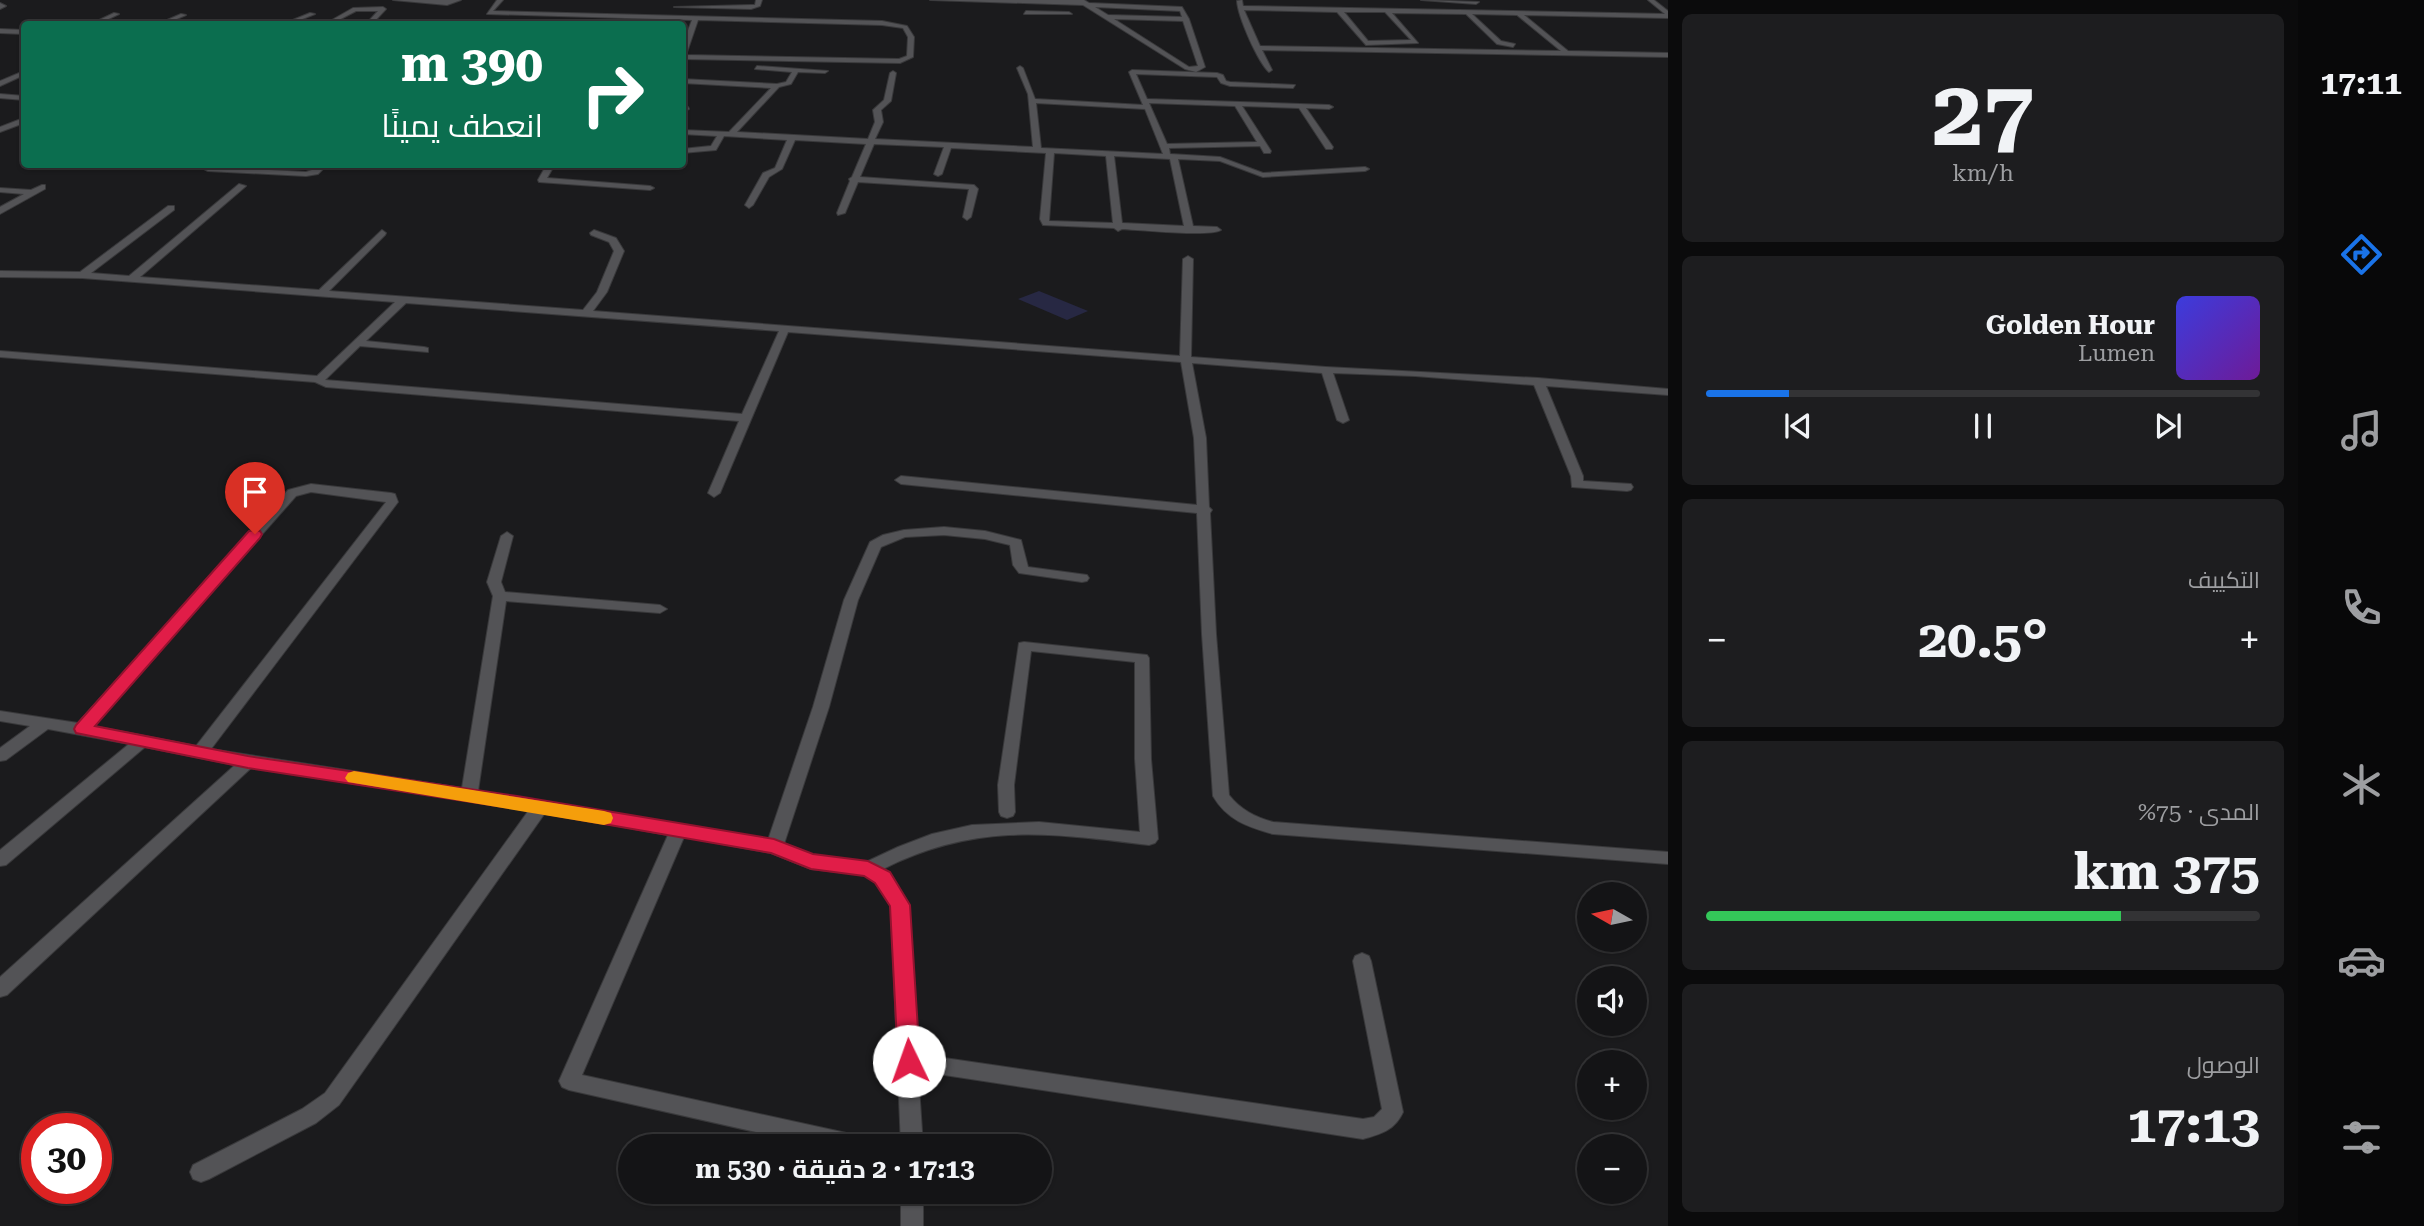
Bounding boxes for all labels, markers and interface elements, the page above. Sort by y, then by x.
text: 390 m [401,36,543,93]
icon: right [567,49,658,140]
text: 27 [1932,61,2034,167]
text: 17:11 [2320,64,2402,102]
text: انعطف يمينًا [381,107,543,145]
text: km/h [1952,160,2014,187]
icon: directions [2337,230,2386,279]
text: Golden Hour [1986,310,2155,340]
text: Lumen [2078,340,2155,367]
icon: music [2337,406,2386,455]
icon: previous [1779,407,1817,445]
icon: pause [1964,407,2002,445]
icon: next [2149,407,2187,445]
pin [225,462,285,534]
icon: arrive [236,473,274,511]
text: التكييف [2188,567,2260,594]
icon: phone [2337,583,2386,632]
text: 20.5° [1918,609,2048,670]
text: − [1706,618,1727,662]
text: + [2239,618,2260,662]
icon: climate [2337,760,2386,809]
text: المدى · 75% [2138,799,2260,826]
text: 375 km [2073,841,2260,902]
north arrow [1577,882,1647,952]
map controls [1577,882,1647,1204]
icon: car [2337,936,2386,985]
button: sound [1577,966,1647,1036]
position arrow [872,1024,946,1098]
button: + [1577,1050,1647,1120]
text: الوصول [2187,1052,2260,1079]
text: 17:13 [2127,1094,2260,1155]
speed limit sign: 30 [21,1113,112,1204]
icon: filters [2337,1113,2386,1162]
button: − [1577,1134,1647,1204]
text: 17:13 · 2 دقيقة · 530 m [696,1154,974,1184]

